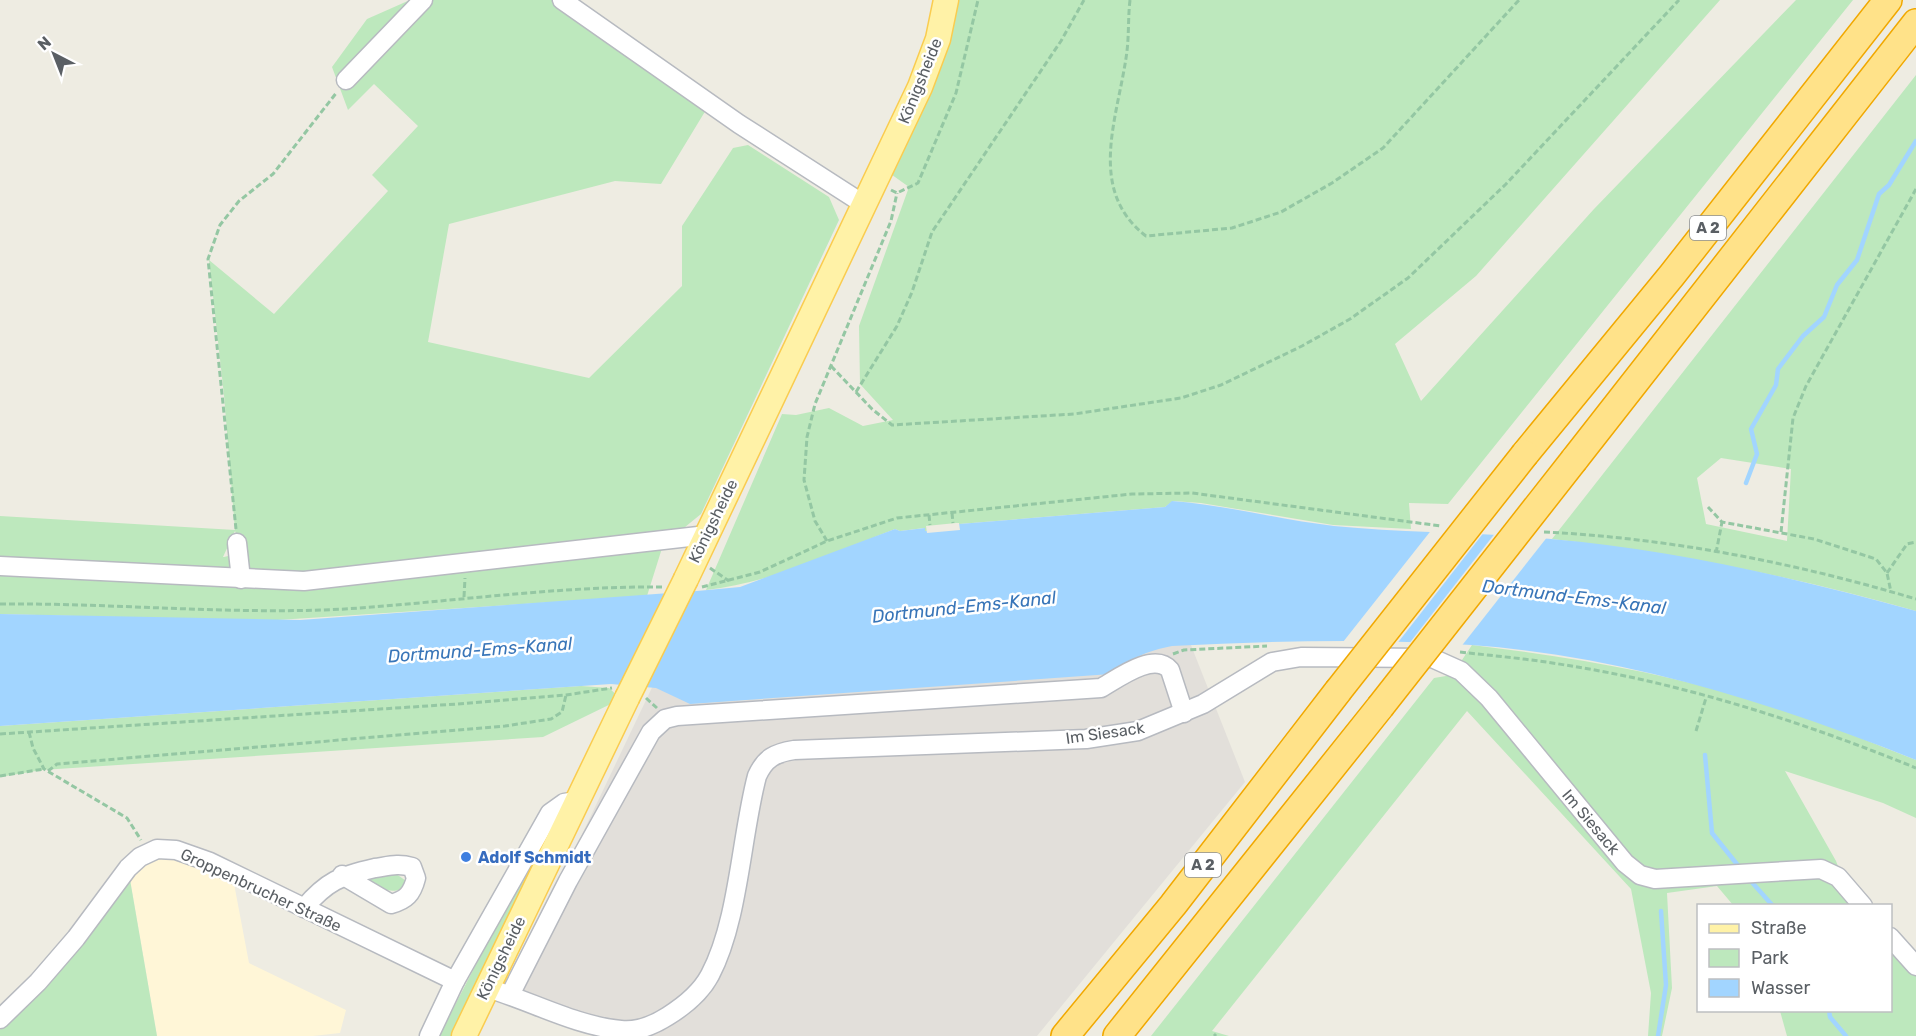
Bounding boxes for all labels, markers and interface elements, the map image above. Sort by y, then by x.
north arrow [24,24,84,84]
text: N [34,32,55,54]
street label: Königsheide [894,35,946,127]
road number: A 2 [1690,216,1726,240]
street label: Königsheide [685,476,741,566]
water label: Dortmund-Ems-Kanal [1481,575,1668,619]
water label: Dortmund-Ems-Kanal [871,586,1058,628]
water label: Dortmund-Ems-Kanal [387,633,574,667]
street label: Im Siesack [1064,718,1146,748]
street label: Im Siesack [1558,785,1624,859]
street label: Groppenbrucher Straße [177,844,345,936]
place label: Adolf Schmidt [478,848,592,867]
marker: Adolf Schmidt [459,850,473,864]
road number: A 2 [1185,853,1221,877]
legend [1697,904,1892,1012]
street label: Königsheide [473,913,529,1003]
text: Straße [1751,917,1807,939]
text: Park [1751,947,1789,969]
text: Wasser [1751,977,1810,999]

